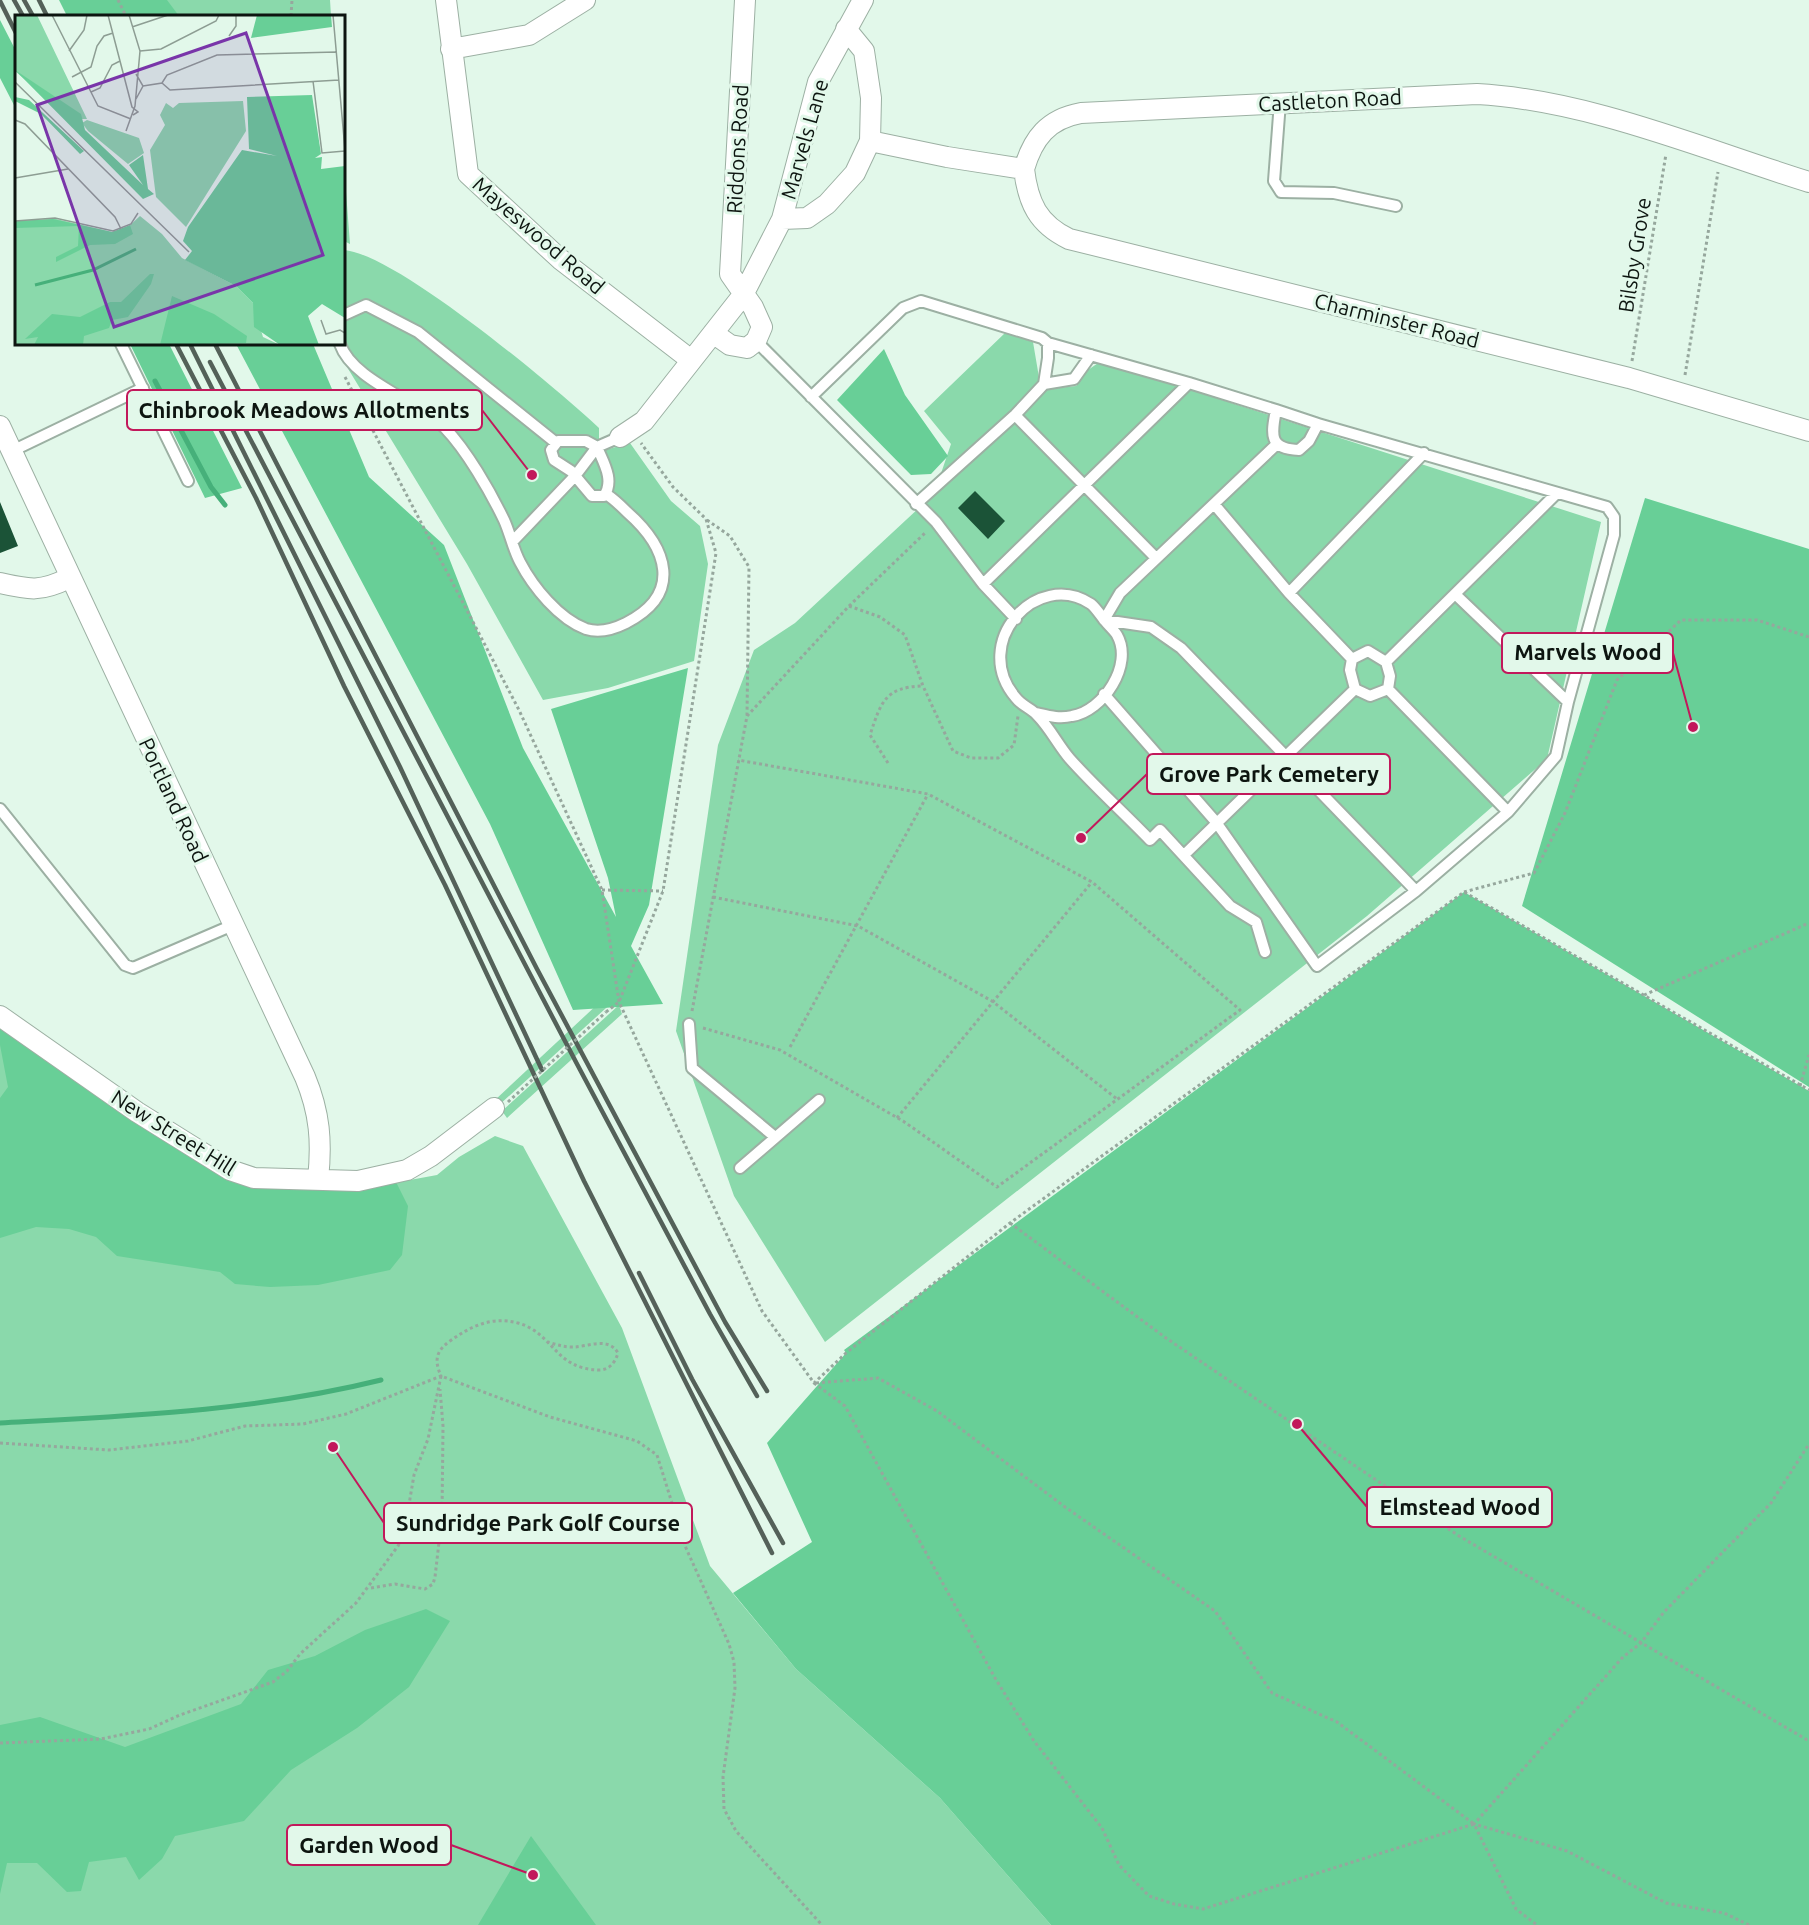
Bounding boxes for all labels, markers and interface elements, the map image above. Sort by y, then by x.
inset map [15,15,345,345]
street label: Marvels Lane [775,76,833,202]
street label: Riddons Road [722,84,752,214]
street label: Castleton Road [1258,84,1402,116]
street label: Mayeswood Road [468,171,610,299]
street label: Bilsby Grove [1613,196,1655,314]
street label: Charminster Road [1312,288,1482,352]
callout: Chinbrook Meadows Allotments [127,390,482,430]
text: Chinbrook Meadows Allotments [138,397,470,422]
callout: Marvels Wood [1502,633,1673,673]
text: Marvels Wood [1514,639,1662,664]
street label: Portland Road [135,734,213,866]
callout: Grove Park Cemetery [1147,754,1390,794]
text: Grove Park Cemetery [1159,761,1379,786]
street label: New Street Hill [107,1084,241,1180]
callout: Elmstead Wood [1367,1487,1552,1527]
text: Elmstead Wood [1379,1494,1541,1519]
callout: Sundridge Park Golf Course [384,1503,692,1543]
text: Sundridge Park Golf Course [396,1510,680,1535]
callout: Garden Wood [287,1825,451,1865]
text: Garden Wood [299,1832,439,1857]

